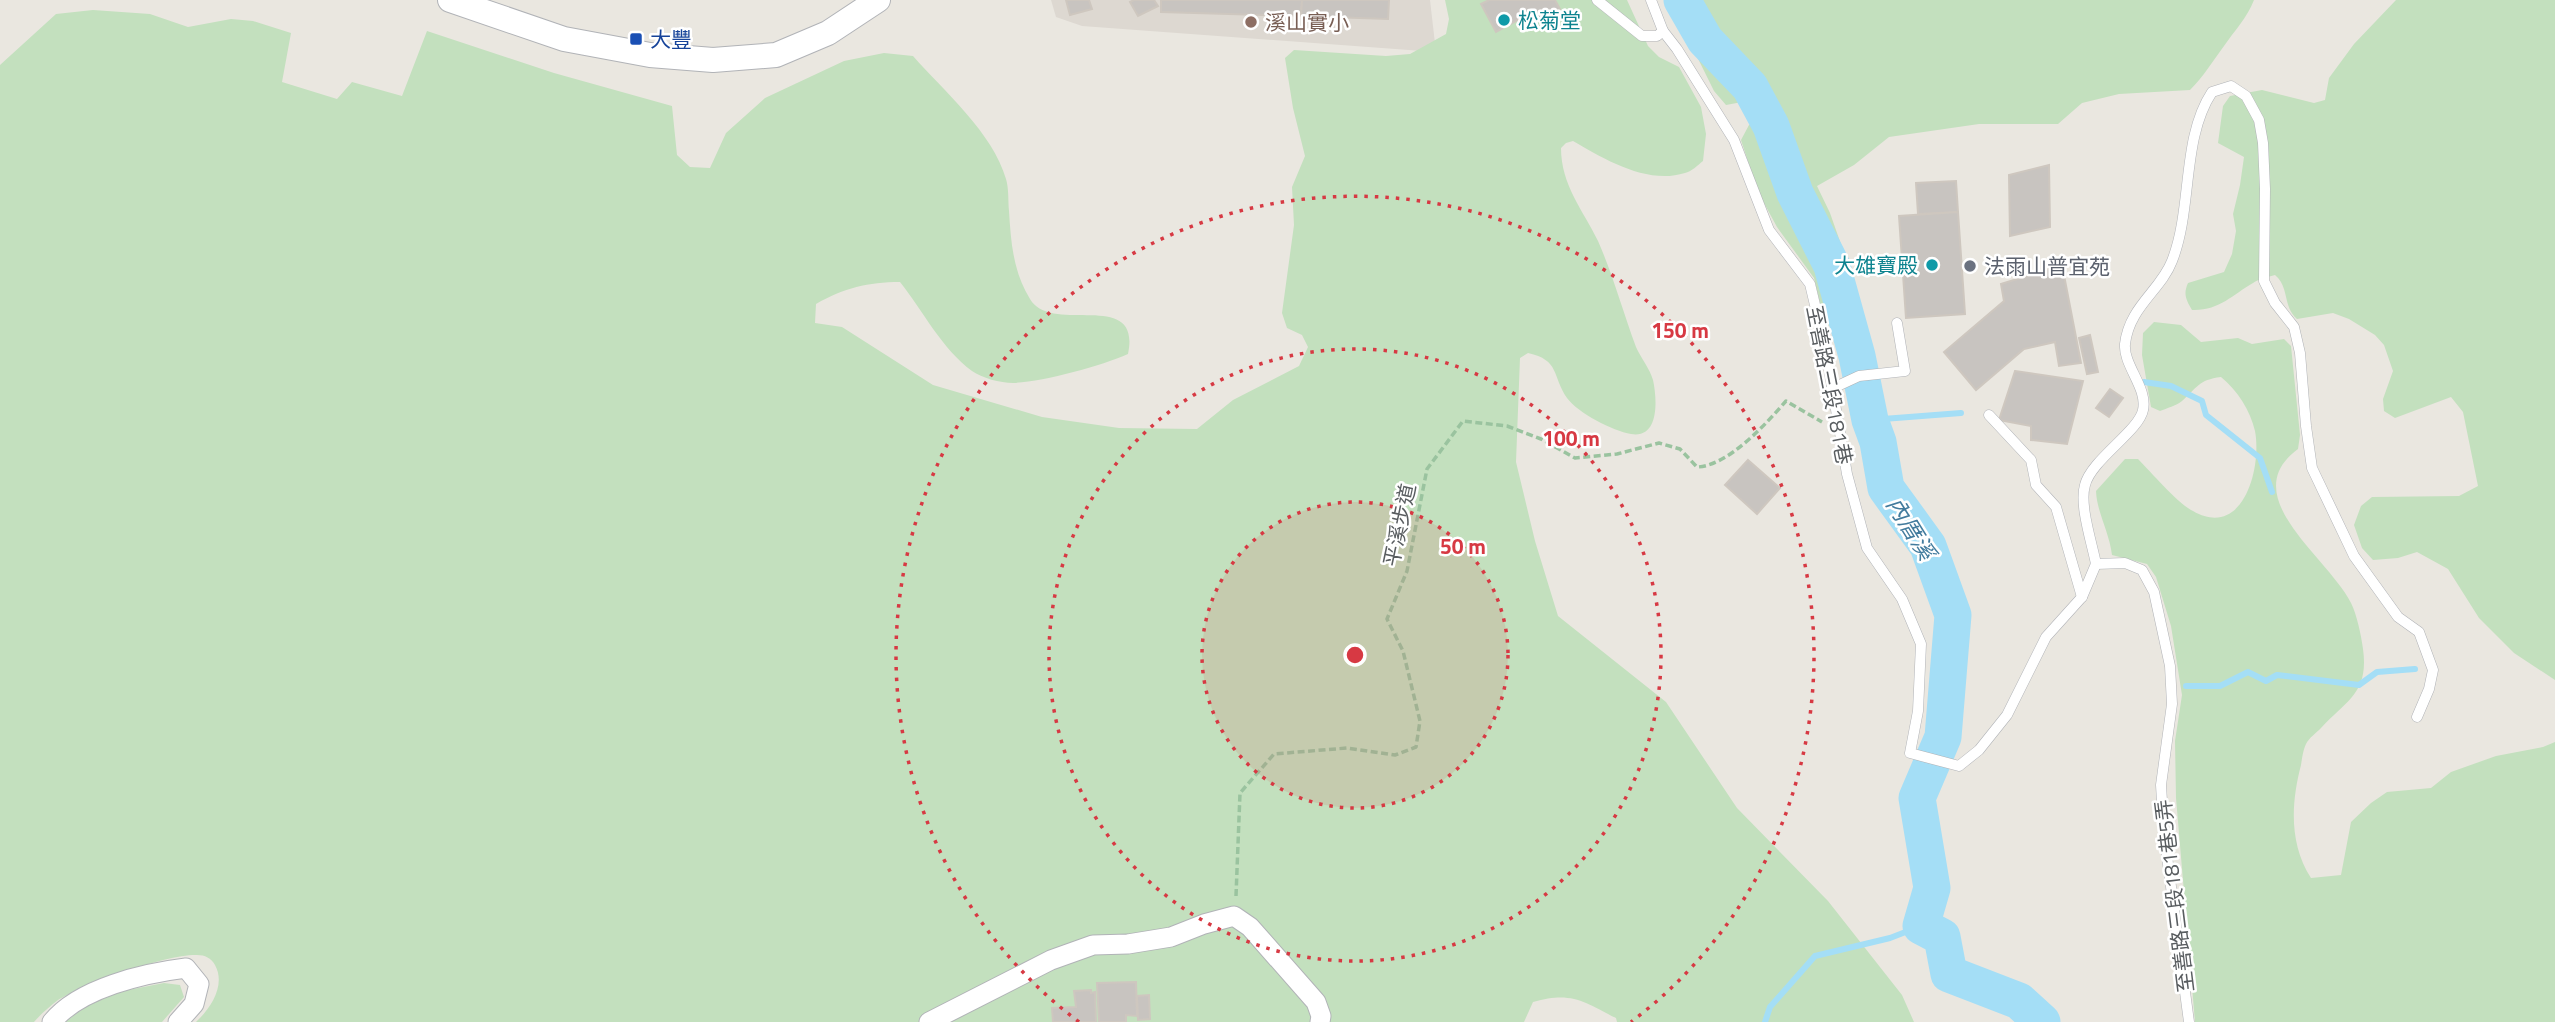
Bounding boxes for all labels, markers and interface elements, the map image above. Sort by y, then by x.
place label: 松菊堂 [1518,4,1581,36]
place label: 溪山實小 [1265,6,1349,38]
marker: 松菊堂 [1496,12,1512,28]
marker: 溪山實小 [1243,14,1259,30]
place label: 大豐 [650,23,692,55]
marker: 大豐 [628,31,644,47]
place label: 大雄寶殿 [1834,249,1918,281]
place label: 法雨山普宜苑 [1984,250,2110,282]
marker: 大雄寶殿 [1924,257,1940,273]
marker: 法雨山普宜苑 [1962,258,1978,274]
street label: 至善路三段181巷 [1799,303,1861,467]
text: 150 m [1651,314,1709,346]
text: 100 m [1542,422,1600,454]
street label: 平溪步道 [1375,481,1423,569]
water label: 內厝溪 [1878,489,1946,569]
text: 50 m [1440,530,1486,562]
centre of rings [1343,643,1367,667]
street label: 至善路三段181巷5弄 [2146,798,2202,994]

